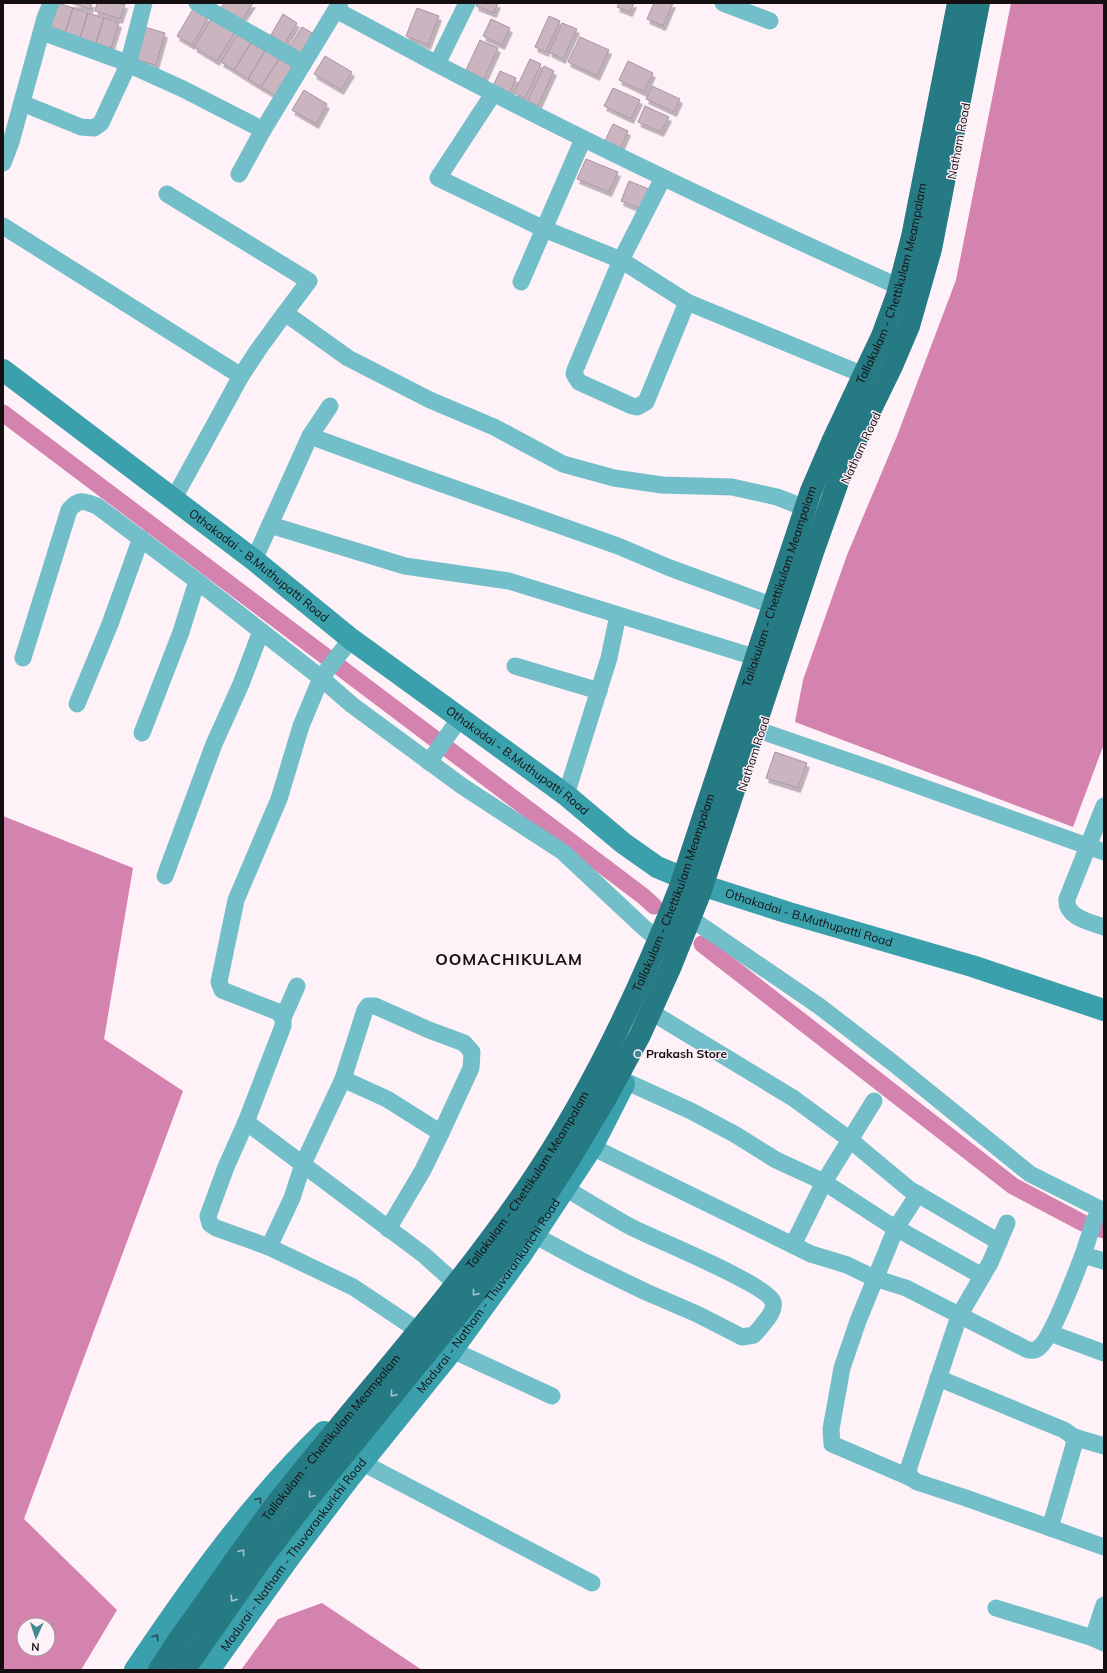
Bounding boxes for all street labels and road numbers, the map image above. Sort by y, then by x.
street label: Natham Road [944,101,973,180]
street label: Tallakulam - Chettikulam Meampalam [852,182,929,387]
street label: Natham Road [837,409,884,486]
street label: Tallakulam - Chettikulam Meampalam [739,484,819,689]
street label: Othakadai - B.Muthupatti Road [186,505,332,625]
street label: Othakadai - B.Muthupatti Road [443,702,592,818]
street label: Natham Road [734,715,773,793]
street label: Tallakulam - Chettikulam Meampalam [629,791,717,994]
street label: Othakadai - B.Muthupatti Road [723,885,894,950]
street label: Tallakulam - Chettikulam Meampalam [462,1088,592,1272]
street label: Madurai - Natham - Thuvarankurichi Road [413,1196,563,1396]
street label: Tallakulam - Chettikulam Meampalam [258,1351,403,1523]
street label: Madurai - Natham - Thuvarankurichi Road [217,1455,369,1654]

